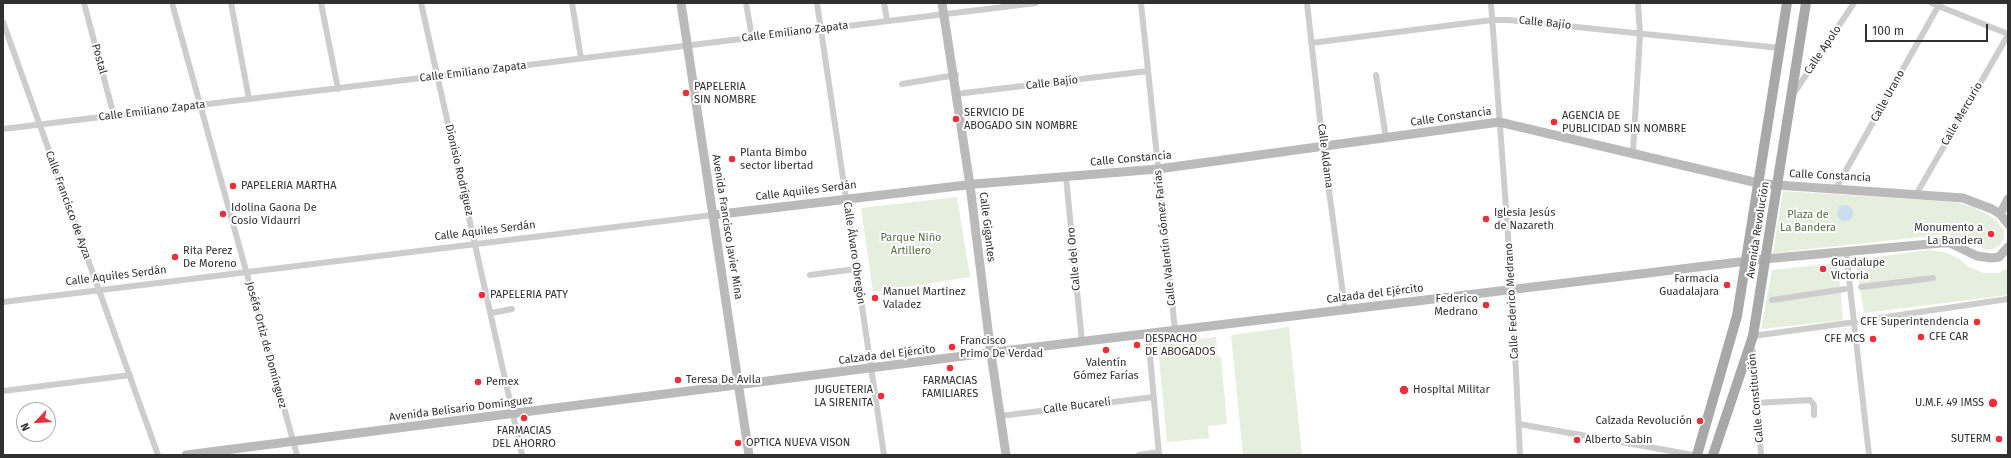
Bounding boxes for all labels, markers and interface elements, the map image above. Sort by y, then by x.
street label: Calle Bajío [1518,14,1572,32]
scale bar [1867,16,1990,42]
street label: Calle Emiliano Zapata [741,19,849,45]
street label: Calle Apolo [1802,23,1844,77]
text: 100 m [1872,24,1904,38]
street label: Postal [89,43,109,75]
street label: Calle Emiliano Zapata [419,59,527,85]
street label: Calle Urano [1868,68,1908,124]
street label: Calle Bajío [1025,73,1079,93]
place label: PAPELERIA SIN NOMBRE [694,80,757,106]
street label: Calle Mercurio [1939,80,1985,148]
marker: PAPELERIA SIN NOMBRE [681,88,691,98]
street label: Calle Emiliano Zapata [98,98,206,124]
street label: Calle Constancia [1410,105,1492,129]
place label: SERVICIO DE ABOGADO SIN NOMBRE [964,106,1078,132]
place label: AGENCIA DE PUBLICIDAD SIN NOMBRE [1562,109,1686,135]
marker: SERVICIO DE ABOGADO SIN NOMBRE [951,114,961,124]
marker: AGENCIA DE PUBLICIDAD SIN NOMBRE [1549,117,1559,127]
street label: Dionisio Rodríguez [442,123,476,217]
street label: Calle Aldama [1315,123,1335,189]
place label: Planta Bimbo sector libertad [740,146,813,172]
street label: Calle Francisco de Ayza [42,149,94,261]
street label: Calle Constancia [1090,149,1172,169]
street label: Avenida Francisco Javier Mina [709,153,745,301]
marker: Planta Bimbo sector libertad [727,154,737,164]
street label: Calle Constancia [1789,167,1871,185]
street label: Calle Valentín Gómez Farías [1151,170,1179,306]
street label: Calle Aquiles Serdán [755,178,857,204]
place label: PAPELERIA MARTHA [241,179,337,193]
marker: PAPELERIA MARTHA [228,181,238,191]
street label: Avenida Revolución [1744,181,1772,279]
street label: Calle Gigantes [976,191,998,263]
place label: Idolina Gaona De Cosio Vidaurri [231,201,317,227]
street label: Calle Álvaro Obregón [840,201,868,305]
place label: Iglesia Jesús de Nazareth [1494,206,1555,232]
park label: Plaza de La Bandera [1780,208,1836,234]
marker: Idolina Gaona De Cosio Vidaurri [218,209,228,219]
marker: Iglesia Jesús de Nazareth [1481,214,1491,224]
street label: Calle Aquiles Serdán [434,218,536,244]
place label: Monumento a La Bandera [1914,221,1983,247]
street label: Calle del Oro [1065,227,1083,291]
marker: Monumento a La Bandera [1986,229,1996,239]
park label: Parque Niño Artillero [880,231,942,257]
street label: Calle Federico Medrano [1502,243,1522,359]
place label: Rita Perez De Moreno [183,244,237,270]
marker: Rita Perez De Moreno [170,252,180,262]
place label: Guadalupe Victoria [1831,256,1885,282]
street label: Calle Aquiles Serdán [65,263,167,289]
marker: Guadalupe Victoria [1818,264,1828,274]
place label: Farmacia Guadalajara [1659,272,1719,298]
street label: Joséfa Ortiz de Domínguez [243,280,289,410]
marker: Farmacia Guadalajara [1722,280,1732,290]
street label: Calzada del Ejército [1326,282,1424,306]
place label: Manuel Martinez Valadez [883,285,966,311]
place label: PAPELERIA PATY [490,288,568,302]
marker: PAPELERIA PATY [477,290,487,300]
place label: Federico Medrano [1434,292,1478,318]
marker: Manuel Martinez Valadez [870,293,880,303]
marker: Federico Medrano [1481,300,1491,310]
place label: CFE Superintendencia [1860,315,1969,329]
marker: CFE Superintendencia [1972,317,1982,327]
place label: CFE CAR [1929,330,1968,344]
place label: DESPACHO DE ABOGADOS [1145,332,1215,358]
place label: CFE MCS [1824,332,1865,346]
marker: CFE CAR [1916,332,1926,342]
place label: Francisco Primo De Verdad [960,334,1043,360]
marker: CFE MCS [1868,334,1878,344]
marker: DESPACHO DE ABOGADOS [1132,340,1142,350]
marker: Francisco Primo De Verdad [947,342,957,352]
street label: Calzada del Ejército [838,343,936,367]
marker: Valentín Gómez Farías [1101,345,1111,355]
street label: Calle Constitución [1746,353,1766,443]
place label: Valentín Gómez Farías [1073,356,1139,382]
marker: FARMACIAS FAMILIARES [945,363,955,373]
place label: Teresa De Avila [686,373,761,387]
place label: FARMACIAS FAMILIARES [922,374,978,400]
place label: Pemex [486,375,519,389]
marker: Teresa De Avila [673,375,683,385]
marker: Pemex [473,377,483,387]
place label: JUGUETERIA LA SIRENITA [814,383,873,409]
place label: Hospital Militar [1413,383,1490,397]
marker: Hospital Militar [1398,384,1410,396]
marker: JUGUETERIA LA SIRENITA [876,391,886,401]
street label: Avenida Belisario Domínguez [388,394,534,424]
street label: Calle Bucareli [1043,395,1111,417]
place label: U.M.F. 49 IMSS [1915,396,1984,410]
marker: U.M.F. 49 IMSS [1987,397,1999,409]
north arrow [16,402,56,442]
marker: FARMACIAS DEL AHORRO [519,413,529,423]
place label: Calzada Revolución [1596,414,1692,428]
marker: Calzada Revolución [1695,416,1705,426]
text: N [18,421,33,433]
place label: FARMACIAS DEL AHORRO [492,424,556,450]
place label: SUTERM [1951,432,1991,446]
place label: Alberto Sabin [1585,433,1653,447]
marker: SUTERM [1994,434,2004,444]
marker: Alberto Sabin [1572,435,1582,445]
place label: OPTICA NUEVA VISON [746,436,850,450]
marker: OPTICA NUEVA VISON [733,438,743,448]

